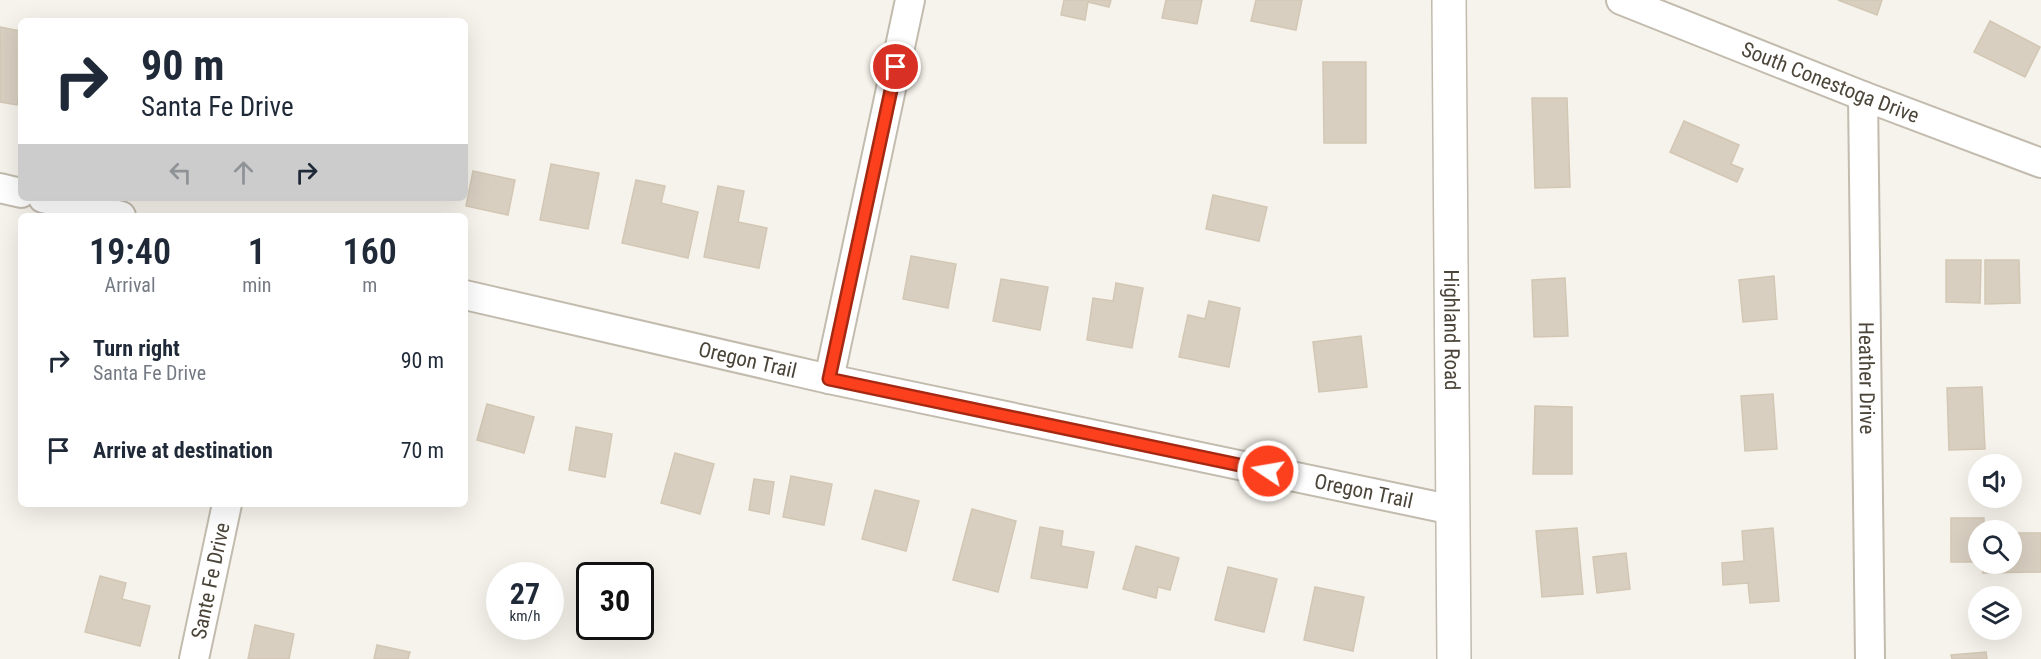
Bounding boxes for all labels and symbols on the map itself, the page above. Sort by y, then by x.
street label: South Conestoga Drive [1738,37,1923,128]
pin [870,41,921,92]
street label: Highland Road [1439,269,1464,391]
street label: Heather Drive [1854,322,1879,434]
street label: Oregon Trail [696,337,799,383]
position arrow [1236,439,1300,503]
street label: Oregon Trail [1312,469,1415,513]
street label: Sante Fe Drive [187,520,235,641]
speed limit sign: 30 [576,562,654,640]

